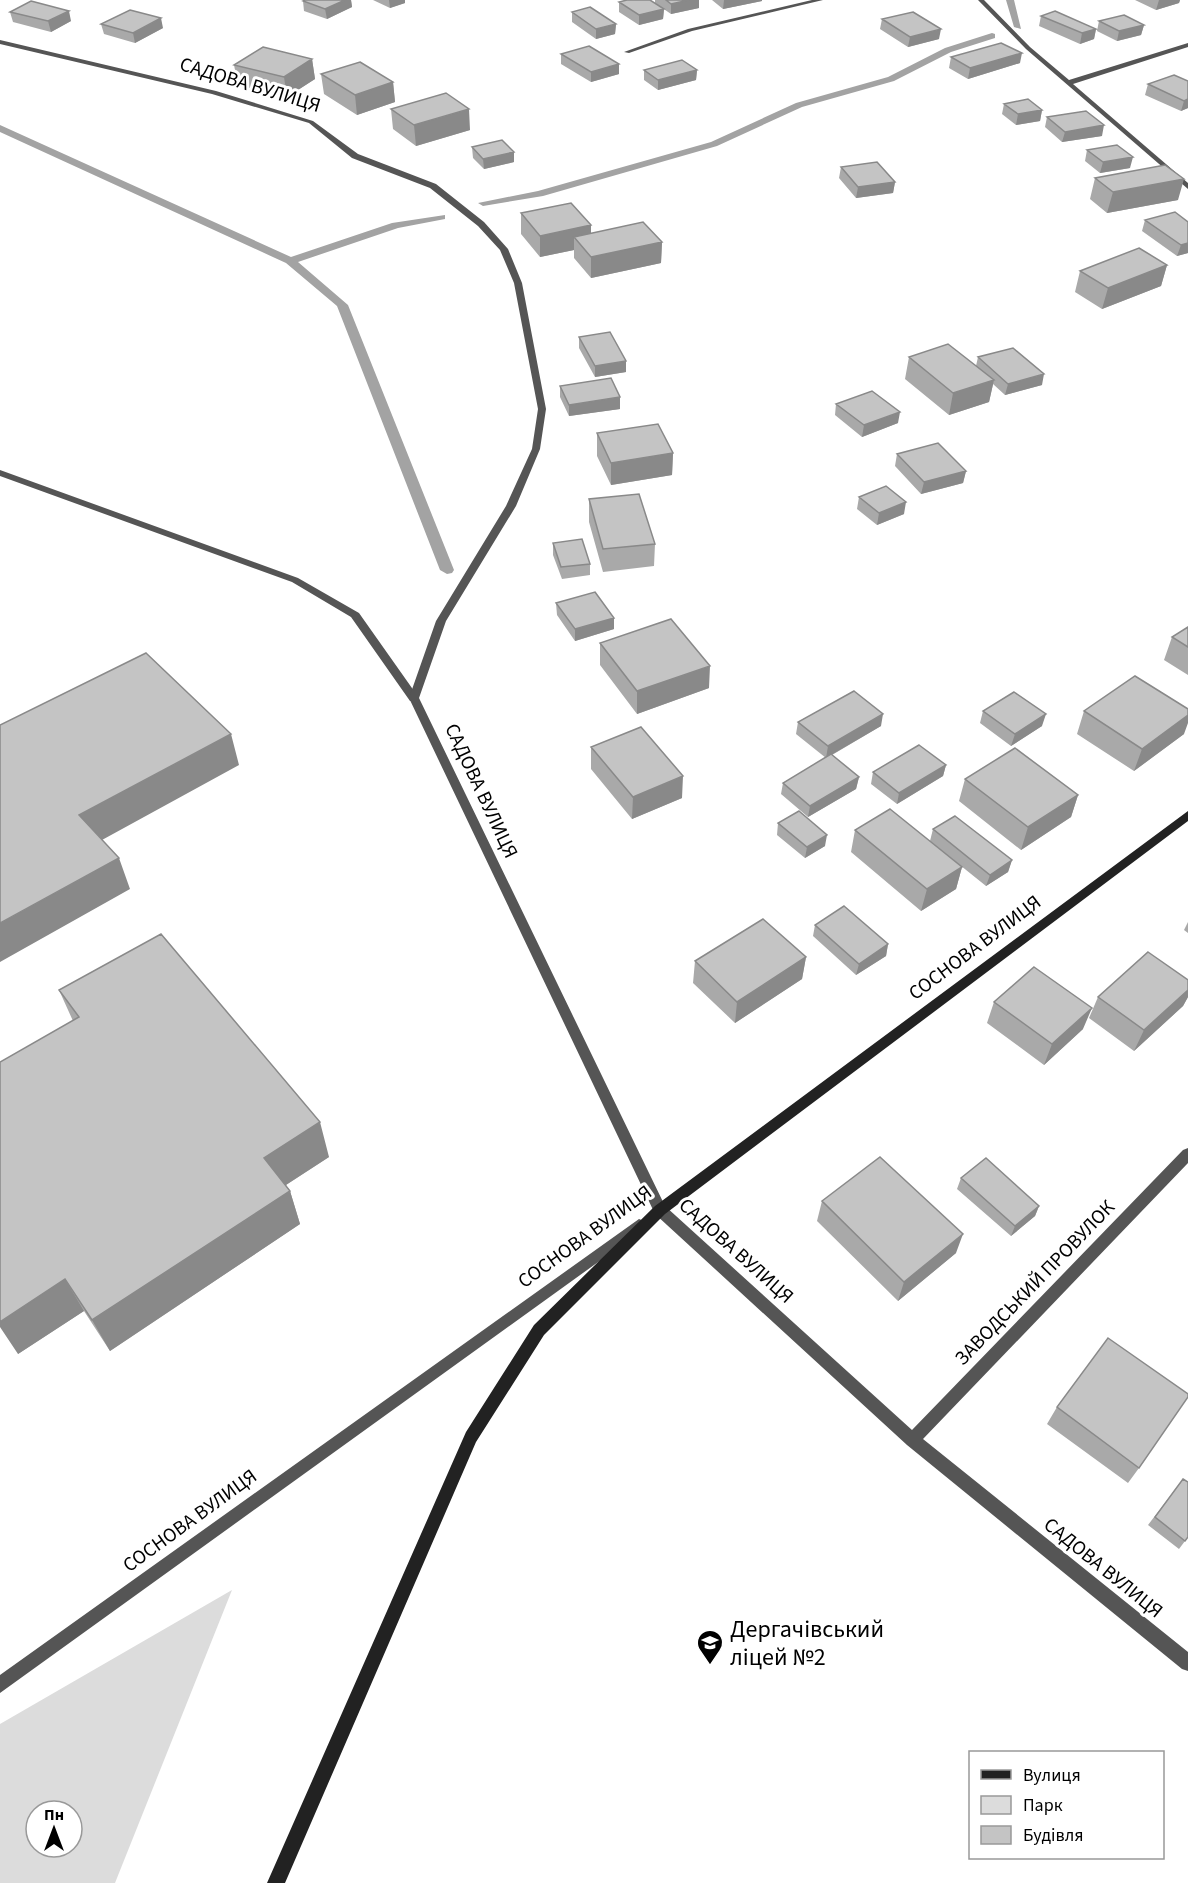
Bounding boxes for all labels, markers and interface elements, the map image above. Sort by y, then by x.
street label: САДОВА ВУЛИЦЯ [176,50,324,120]
street label: САДОВА ВУЛИЦЯ [437,719,525,863]
street label: СОСНОВА ВУЛИЦЯ [903,889,1047,1007]
street label: СОСНОВА ВУЛИЦЯ [512,1179,658,1295]
street label: САДОВА ВУЛИЦЯ [672,1192,800,1310]
street label: ЗАВОДСЬКИЙ ПРОВУЛОК [949,1194,1122,1372]
street label: СОСНОВА ВУЛИЦЯ [117,1463,263,1579]
street label: САДОВА ВУЛИЦЯ [1037,1511,1169,1625]
place label: Дергачівський ліцей №2 [730,1612,884,1675]
school or university icon: Дергачівський ліцей №2 [695,1628,725,1666]
legend [969,1751,1164,1859]
text: Вулиця [1023,1763,1081,1788]
text: Парк [1023,1793,1063,1818]
north arrow [24,1799,84,1859]
text: Пн [44,1804,64,1826]
text: Будівля [1023,1823,1083,1848]

